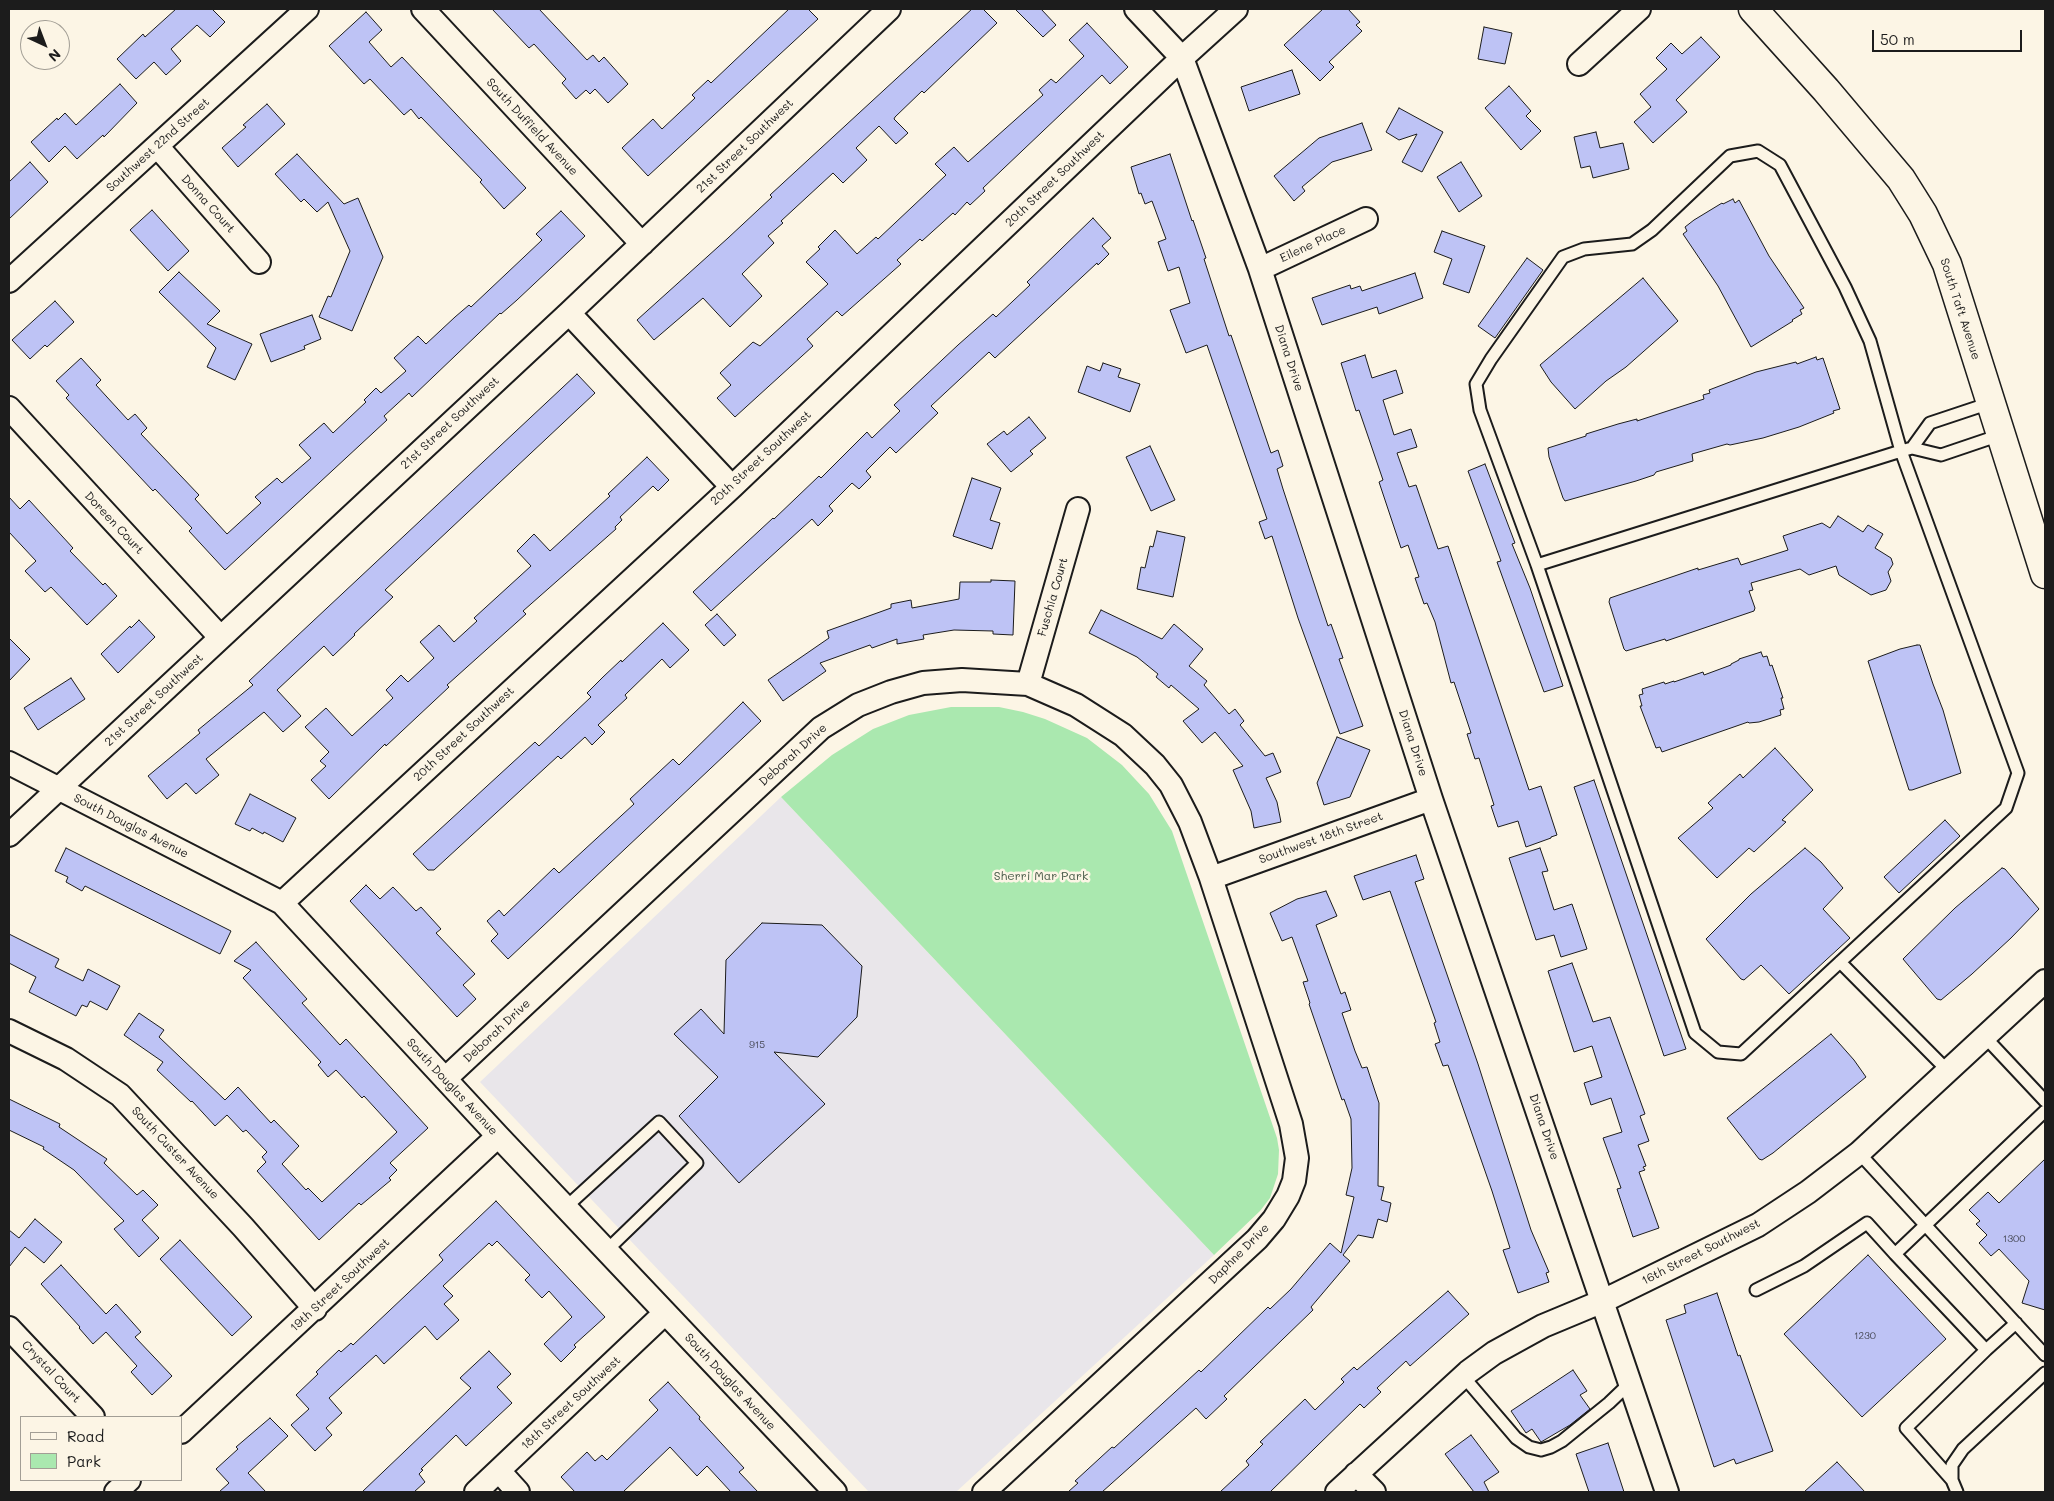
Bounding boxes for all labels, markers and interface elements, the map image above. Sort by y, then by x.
north arrow [20,20,70,70]
scale bar [1874,20,2024,52]
text: 50 m [1880,29,1915,49]
text: N [45,45,65,66]
street label: South Duffield Avenue [483,75,581,179]
street label: Southwest 22nd Street [103,95,213,195]
street label: 21st Street Southwest [693,96,797,196]
street label: 20th Street Southwest [1002,128,1108,230]
street label: Donna Court [178,172,238,236]
street label: Eilene Place [1278,222,1348,266]
street label: South Taft Avenue [1937,256,1983,362]
street label: Diana Drive [1271,323,1307,393]
street label: 21st Street Southwest [398,374,502,472]
street label: 20th Street Southwest [708,408,814,508]
street label: Doreen Court [81,489,147,557]
street label: Fuschia Court [1035,556,1071,638]
street label: 21st Street Southwest [102,651,206,749]
street label: 20th Street Southwest [411,684,517,784]
street label: Diana Drive [1395,708,1431,778]
street label: Deborah Drive [756,721,830,789]
street label: South Douglas Avenue [71,791,191,861]
street label: Southwest 18th Street [1257,809,1385,867]
park label: Sherri Mar Park [994,869,1088,883]
street label: Deborah Drive [461,996,533,1066]
street label: South Douglas Avenue [403,1036,501,1138]
house number: 915 [749,1039,765,1051]
street label: Diana Drive [1526,1092,1562,1162]
street label: South Custer Avenue [128,1104,222,1202]
street label: 16th Street Southwest [1639,1216,1763,1288]
street label: Daphne Drive [1206,1221,1272,1287]
house number: 1300 [2003,1233,2025,1245]
street label: 19th Street Southwest [287,1235,393,1335]
house number: 1230 [1854,1330,1876,1342]
street label: South Douglas Avenue [681,1331,779,1433]
street label: Crystal Court [19,1338,83,1406]
street label: 18th Street Southwest [518,1353,624,1453]
legend [20,1416,182,1481]
text: Road [67,1426,104,1446]
text: Park [67,1451,101,1471]

